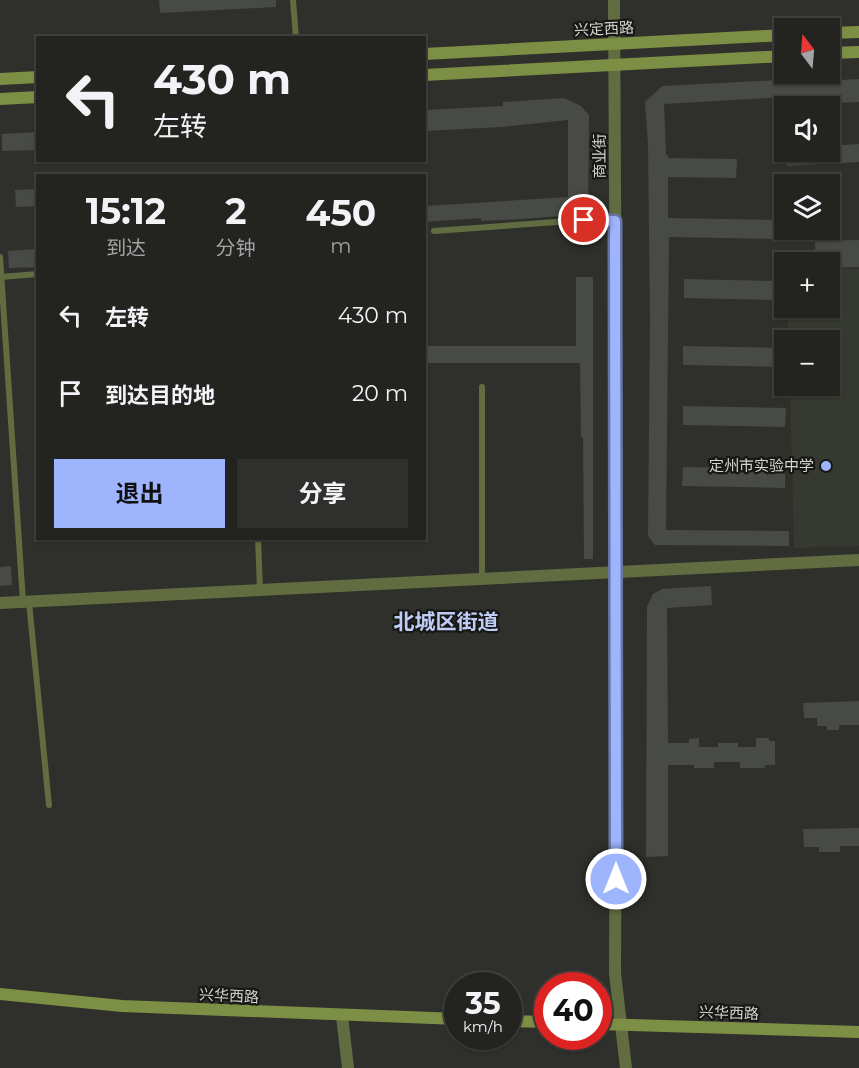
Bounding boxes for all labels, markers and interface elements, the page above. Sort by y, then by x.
street label: 兴定西路 [574,17,634,40]
north arrow [774,18,840,84]
map controls [774,18,840,396]
text: 430 m [153,53,291,105]
icon: left [54,60,132,138]
button: sound [774,96,840,162]
text: 左转 [153,110,207,143]
street label: 商业街 [590,133,609,179]
button: layers [774,174,840,240]
text: 15:12 [86,189,166,233]
text: 2 [225,189,246,233]
text: 450 [306,191,376,235]
pin [558,194,609,245]
icon: arrive [567,203,600,236]
text: m [330,234,352,258]
text: 到达 [106,236,146,260]
text: 分钟 [216,236,256,260]
button: + [774,252,840,318]
icon: left [54,299,87,332]
text: 430 m [338,302,408,329]
text: 左转 [105,304,149,331]
button: − [774,330,840,396]
icon: arrive [54,377,87,410]
text: 20 m [352,380,408,407]
text: 到达目的地 [105,382,215,409]
place label: 定州市实验中学 [709,456,814,475]
button: 退出 [54,459,225,528]
button: 分享 [237,459,408,528]
marker: 定州市实验中学 [819,459,833,473]
district label: 北城区街道 [394,609,499,634]
position arrow [584,847,648,911]
speed limit sign: 40 [534,972,612,1050]
street label: 兴华西路 [199,984,259,1007]
text: 35 [465,985,501,1022]
street label: 兴华西路 [699,1002,759,1023]
text: km/h [463,1017,503,1036]

